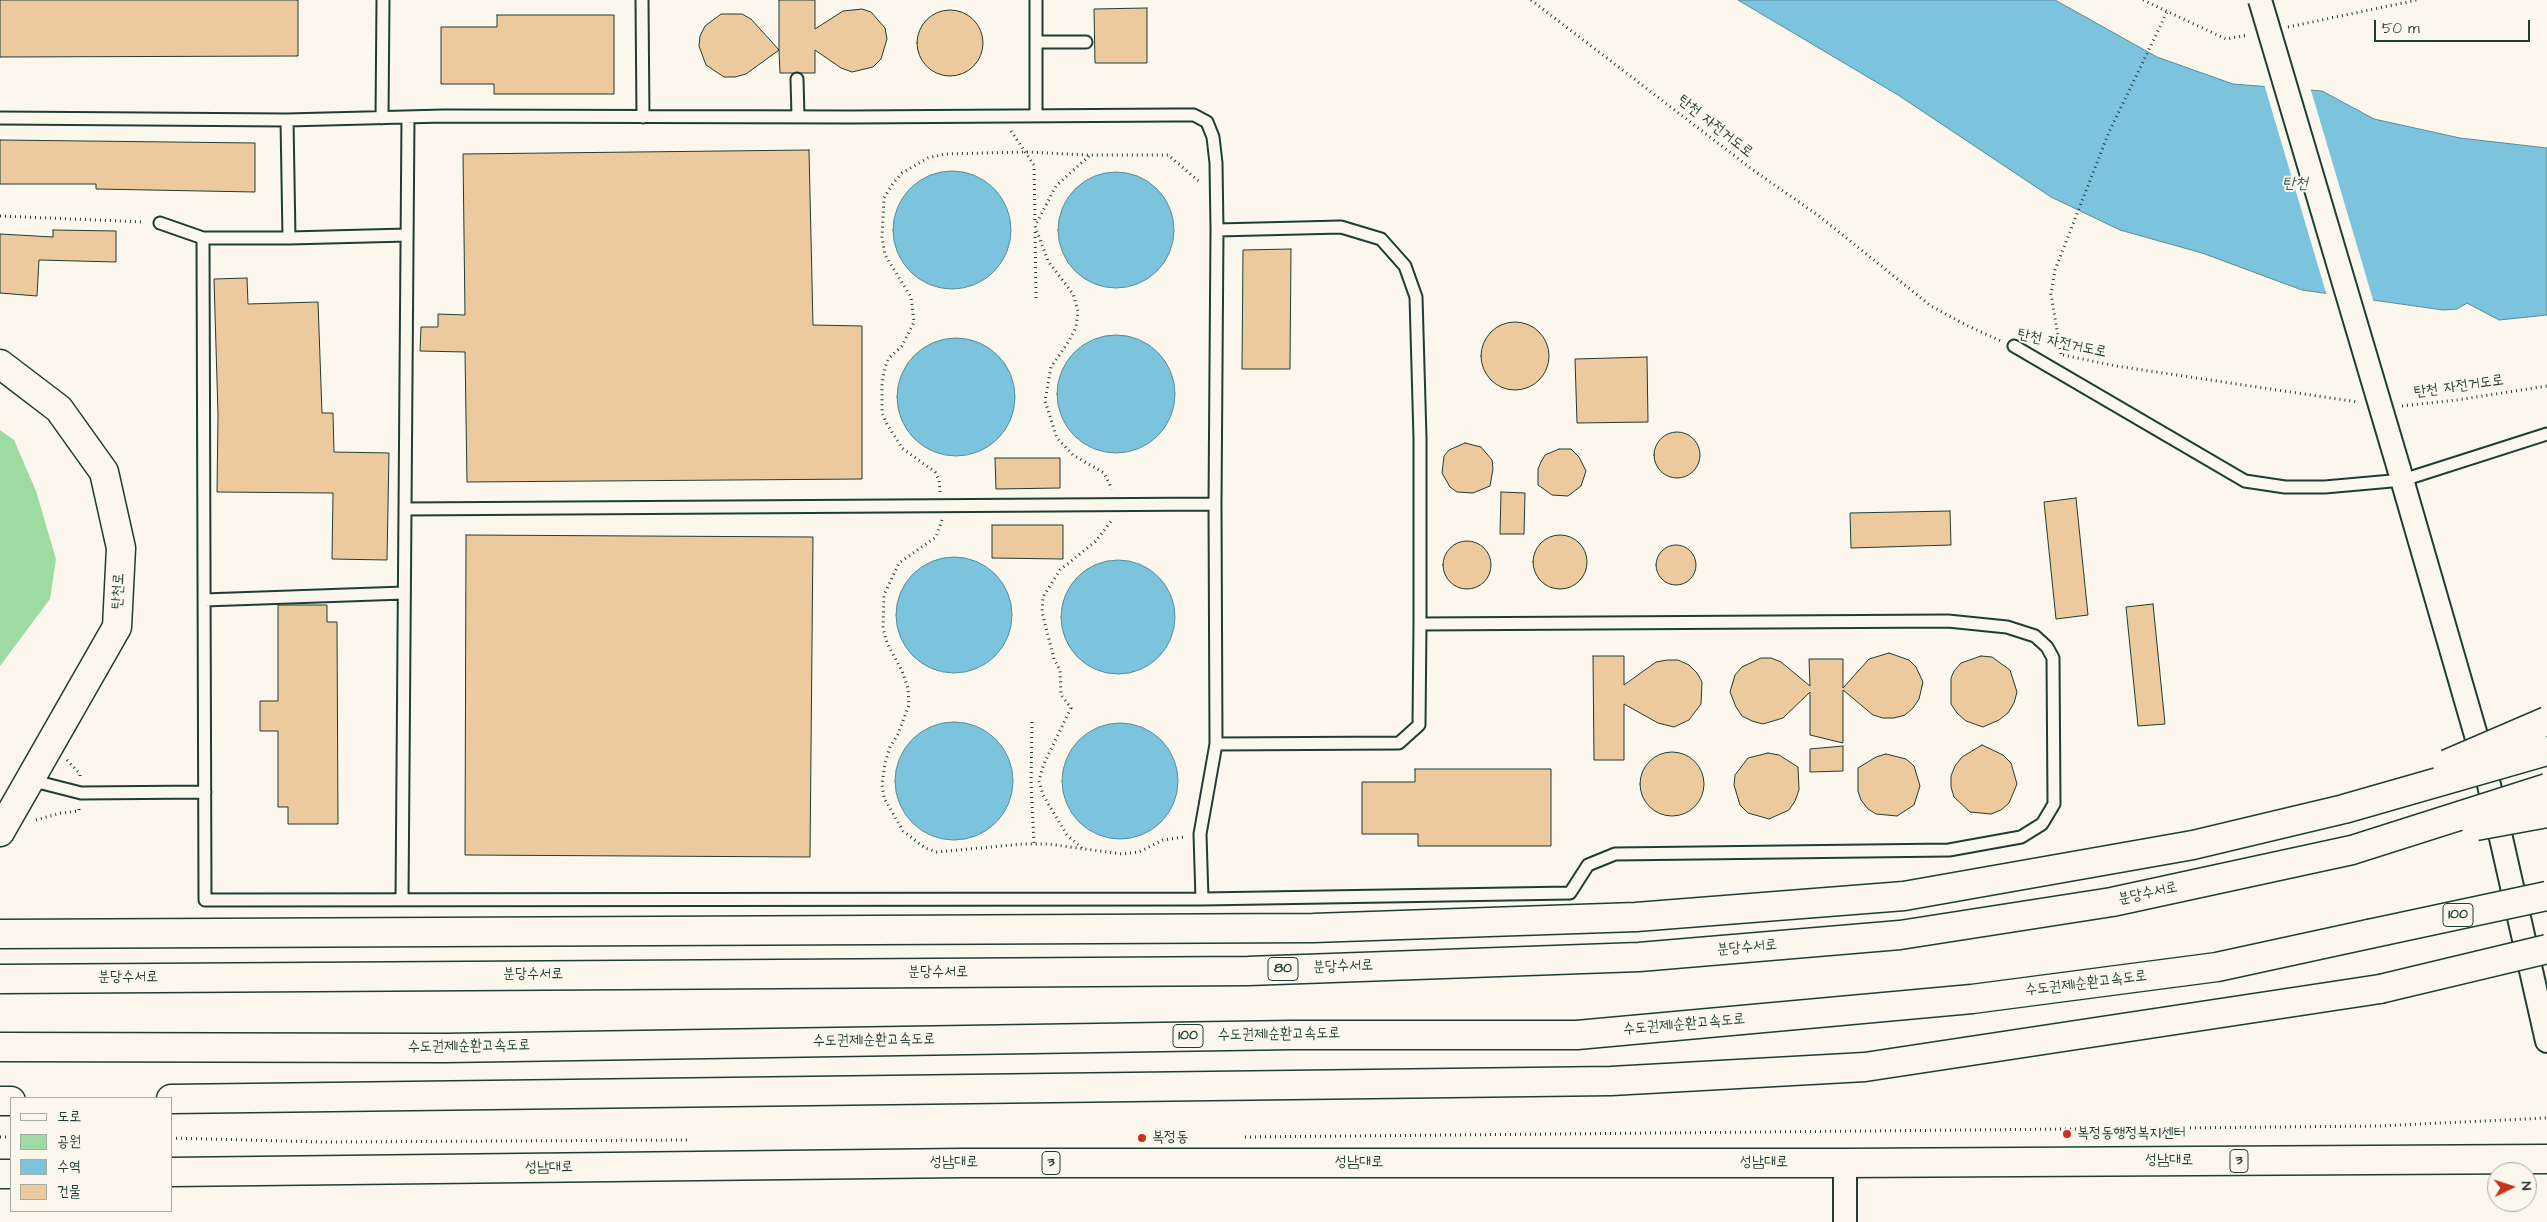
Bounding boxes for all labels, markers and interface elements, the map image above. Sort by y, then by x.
scale bar [2377,10,2533,42]
text: 50 m [2382,18,2420,39]
street label: 탄천 자전거도로 [1674,92,1756,162]
water label: 탄천 [2282,175,2308,195]
street label: 탄천 자전거도로 [2016,326,2108,362]
street label: 탄천 자전거도로 [2413,372,2505,402]
street label: 탄천로 [109,572,129,610]
street label: 분당수서로 [2117,879,2179,909]
road number: 100 [2443,904,2473,926]
street label: 분당수서로 [1716,936,1778,960]
street label: 분당수서로 [1313,957,1373,977]
road number: 80 [1268,958,1298,981]
street label: 분당수서로 [908,964,968,982]
street label: 분당수서로 [503,966,563,984]
street label: 수도권제1순환고속도로 [2024,968,2148,1000]
street label: 분당수서로 [98,969,158,987]
street label: 수도권제1순환고속도로 [1622,1011,1746,1039]
road number: 100 [1173,1024,1203,1048]
street label: 수도권제1순환고속도로 [1218,1025,1340,1045]
street label: 수도권제1순환고속도로 [813,1031,935,1051]
street label: 수도권제1순환고속도로 [408,1037,530,1057]
legend [10,1097,172,1212]
text: 도로 [57,1106,81,1127]
place label: 복정동행정복지센터 [2077,1125,2186,1143]
marker: 복정동행정복지센터 [2061,1128,2073,1140]
place label: 복정동 [1152,1129,1188,1147]
text: 공원 [57,1131,81,1152]
marker: 복정동 [1136,1132,1148,1144]
road number: 3 [2230,1150,2248,1172]
road number: 3 [1042,1152,1060,1174]
street label: 성남대로 [2145,1152,2193,1170]
street label: 성남대로 [930,1154,978,1172]
street label: 성남대로 [1335,1154,1383,1172]
street label: 성남대로 [1740,1154,1788,1172]
text: 수역 [57,1156,81,1177]
street label: 성남대로 [525,1159,573,1177]
north arrow [2487,1162,2537,1212]
text: 건물 [57,1181,81,1202]
text: N [2516,1181,2536,1191]

